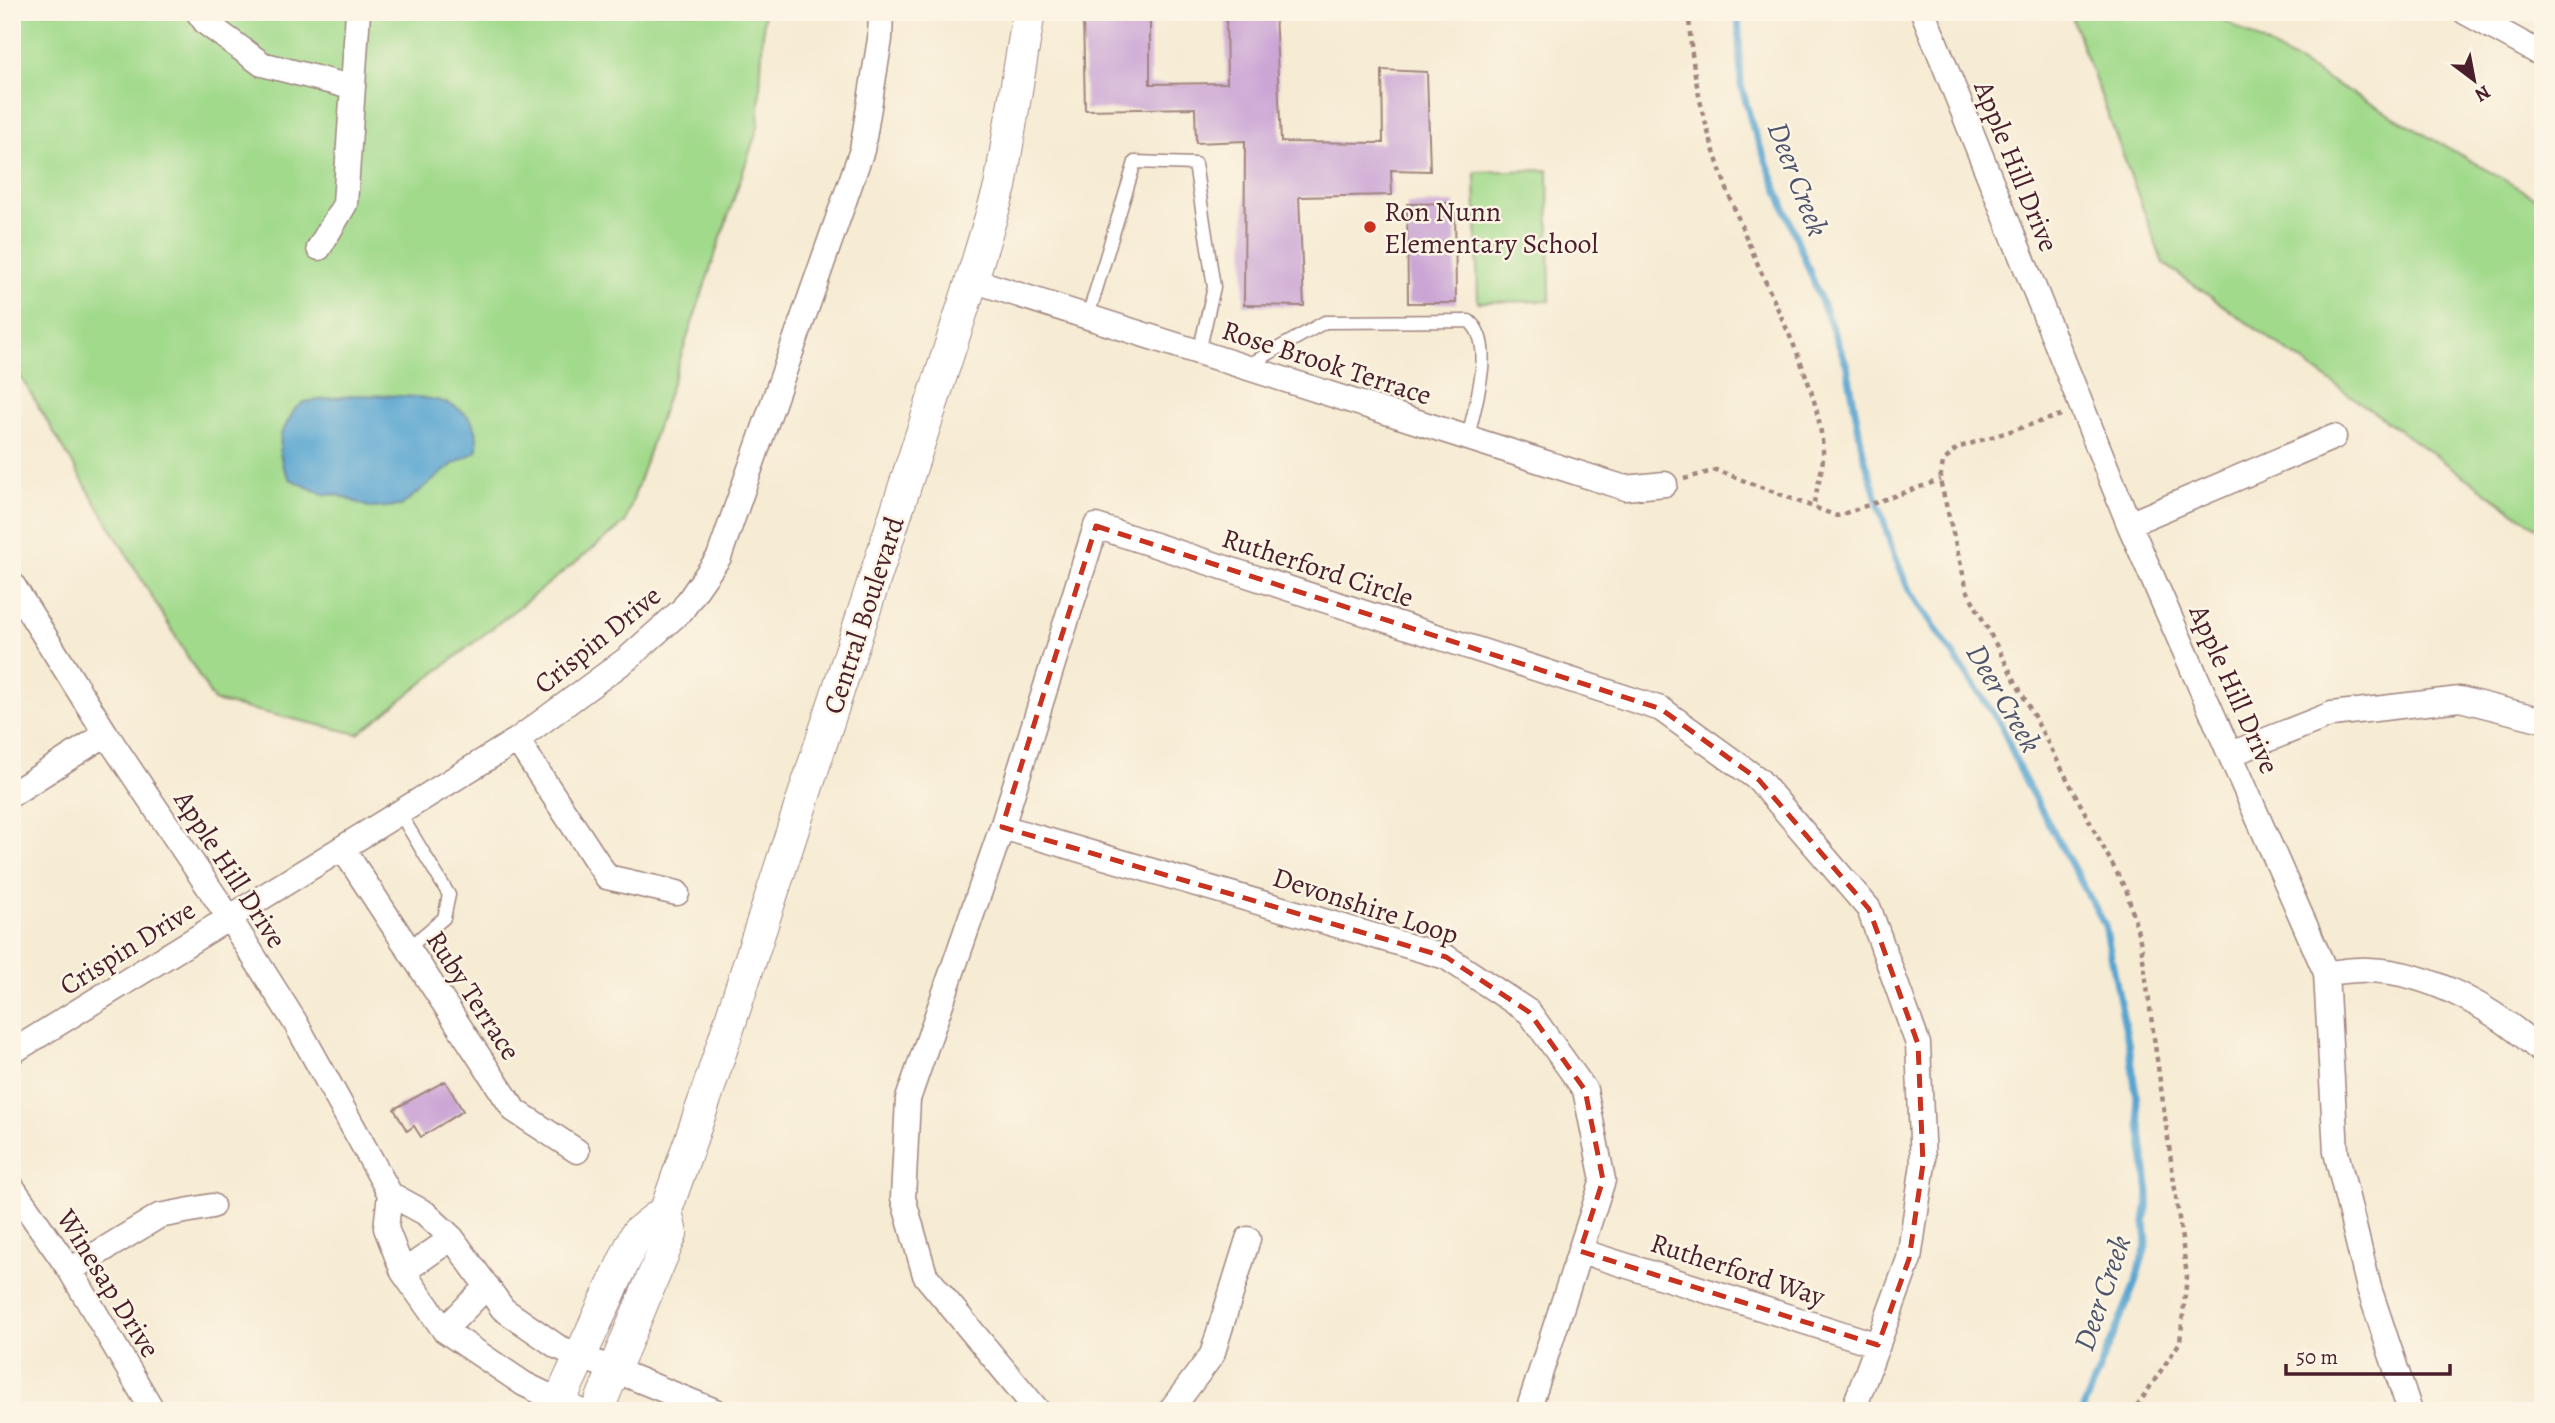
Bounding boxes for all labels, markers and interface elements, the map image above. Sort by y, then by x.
north arrow [2440,46,2510,116]
street label: Apple Hill Drive [1964,74,2068,257]
text: N [2470,79,2495,108]
water label: Deer Creek [1758,116,1838,242]
place label: Ron Nunn Elementary School [1384,193,1599,263]
marker: Ron Nunn Elementary School [1362,219,1378,235]
street label: Rose Brook Terrace [1217,311,1436,415]
street label: Central Boulevard [814,511,914,719]
street label: Rutherford Circle [1217,519,1418,617]
street label: Crispin Drive [526,577,669,703]
street label: Apple Hill Drive [2179,598,2288,780]
water label: Deer Creek [1957,636,2051,760]
street label: Apple Hill Drive [164,782,295,956]
street label: Devonshire Loop [1268,858,1463,954]
street label: Crispin Drive [52,891,203,1005]
street label: Ruby Terrace [417,923,529,1068]
street label: Winesap Drive [47,1201,169,1365]
street label: Rutherford Way [1646,1224,1830,1316]
water label: Deer Creek [2064,1230,2140,1356]
scale bar [2286,1332,2450,1376]
text: 50 m [2296,1343,2338,1371]

